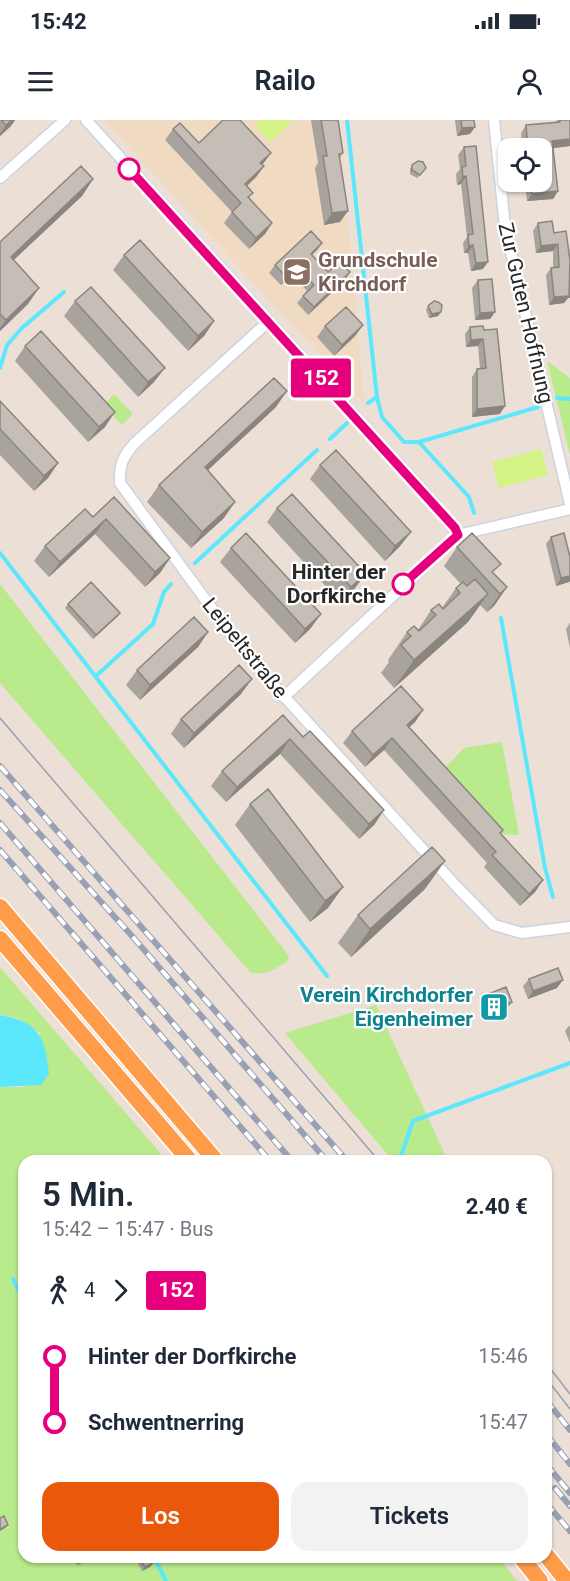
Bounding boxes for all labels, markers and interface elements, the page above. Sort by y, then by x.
text: 15:42 [30,9,87,34]
icon: menu [24,65,57,98]
text: Railo [255,65,315,97]
icon: person [513,65,546,98]
map controls [498,138,552,192]
button: locate [498,138,552,192]
unlabelled marker [118,158,140,180]
street label: Zur Guten Hoffnung [493,220,559,406]
place label: Grundschule Kirchdorf [318,248,438,296]
school or university icon: Grundschule Kirchdorf [281,256,313,288]
line badge: 152 [286,358,356,398]
text: 152 [303,366,339,390]
place label: Hinter der Dorfkirche [287,560,386,608]
marker: Hinter der Dorfkirche [392,573,414,595]
street label: Leipeltstraße [197,593,293,703]
place label: Verein Kirchdorfer Eigenheimer [300,983,473,1031]
building icon: Verein Kirchdorfer Eigenheimer [478,991,510,1023]
text: 5 Min. [42,1175,134,1214]
text: 2.40 € [466,1194,528,1219]
text: 15:42 – 15:47 · Bus [42,1217,214,1241]
icon: walk [42,1274,75,1307]
icon: forward [104,1274,137,1307]
text: 4 [84,1278,95,1302]
text: 152 [158,1278,194,1302]
text: Hinter der Dorfkirche [88,1344,296,1369]
text: 15:46 [478,1344,528,1368]
text: Schwentnerring [88,1410,244,1435]
text: 15:47 [478,1410,528,1434]
button: Los [42,1482,279,1551]
button: Tickets [291,1482,528,1551]

